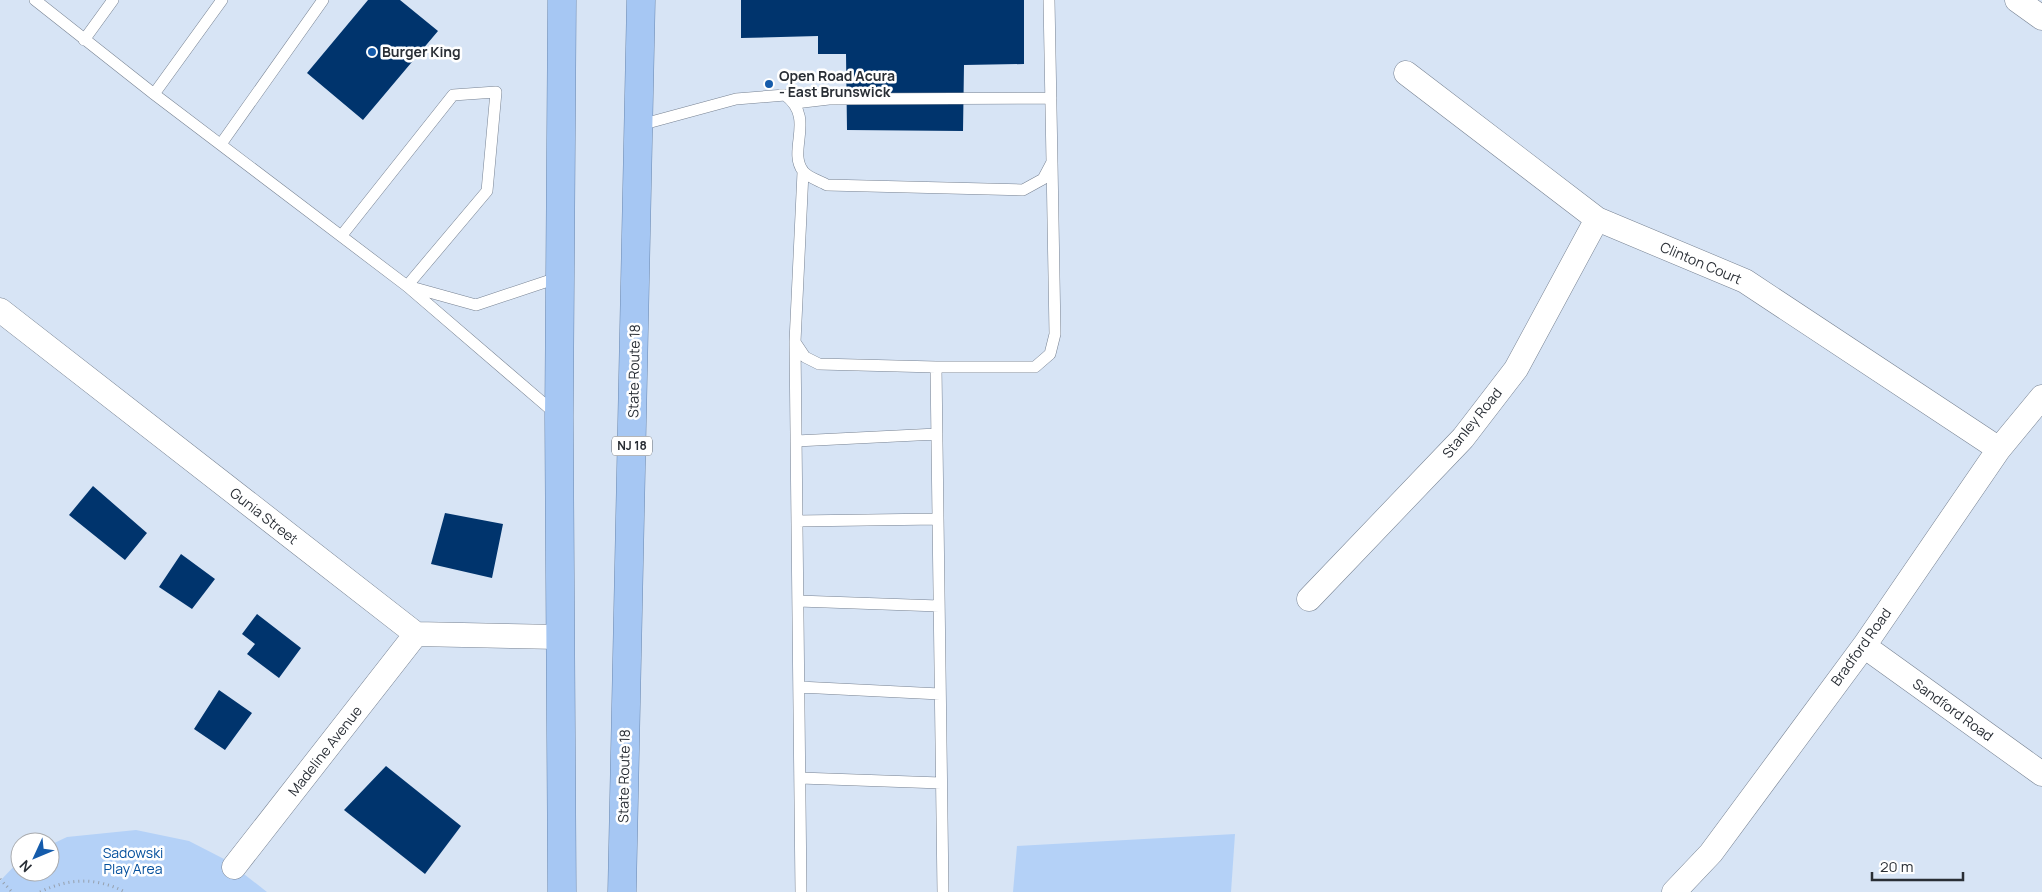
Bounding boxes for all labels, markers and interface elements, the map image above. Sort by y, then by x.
place label: Burger King [382,42,461,61]
marker: Burger King [366,46,378,58]
place label: Open Road Acura - East Brunswick [779,66,895,101]
marker: Open Road Acura - East Brunswick [763,78,775,90]
street label: Clinton Court [1657,237,1745,288]
street label: State Route 18 [623,324,644,418]
street label: Stanley Road [1437,384,1506,462]
road number: NJ 18 [612,436,652,456]
street label: Gunia Street [226,483,303,548]
street label: Bradford Road [1826,604,1895,689]
street label: Sandford Road [1909,674,1997,745]
street label: Madeline Avenue [283,702,366,800]
street label: State Route 18 [613,729,634,823]
north arrow [10,832,60,882]
park label: Sadowski Play Area [103,843,163,878]
scale bar [1872,850,1963,882]
text: N [15,856,36,877]
text: 20 m [1880,856,1913,877]

